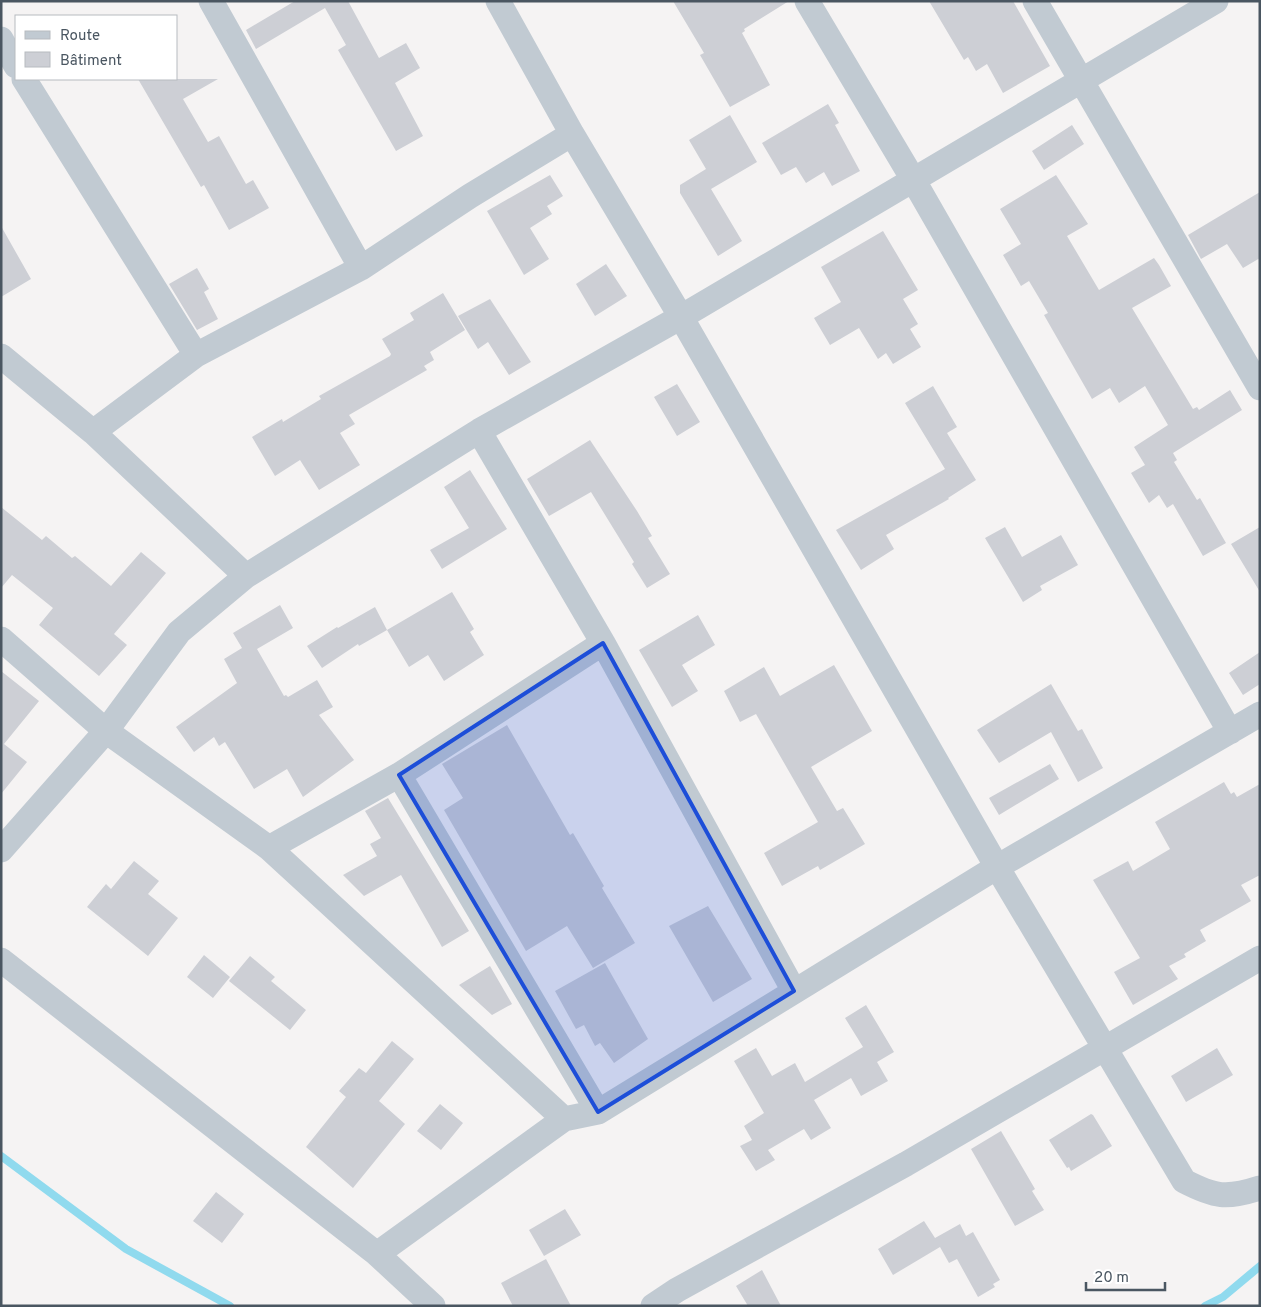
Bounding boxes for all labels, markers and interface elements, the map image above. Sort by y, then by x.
legend [15,15,178,80]
text: Route [60,27,100,46]
text: Bâtiment [60,52,122,71]
scale bar [1086,1260,1165,1292]
text: 20 m [1094,1269,1129,1288]

